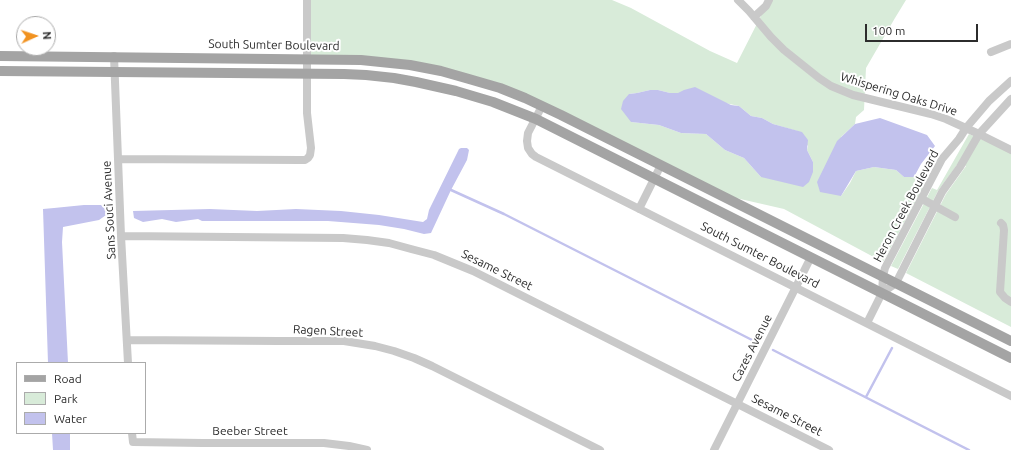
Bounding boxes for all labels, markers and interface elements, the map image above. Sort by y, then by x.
north arrow [16,16,56,56]
scale bar [867,16,980,42]
text: 100 m [872,24,905,37]
text: N [41,31,53,40]
street label: South Sumter Boulevard [208,37,340,53]
street label: Whispering Oaks Drive [839,69,959,119]
street label: Heron Creek Boulevard [870,147,942,265]
street label: Sans Souci Avenue [99,160,119,260]
street label: South Sumter Boulevard [698,219,822,291]
street label: Sesame Street [459,247,535,293]
street label: Cazes Avenue [729,312,775,384]
street label: Ragen Street [293,322,363,340]
legend [16,362,146,434]
text: Road [54,372,82,385]
street label: Sesame Street [749,391,825,439]
text: Park [54,392,78,405]
text: Water [54,412,87,425]
street label: Beeber Street [212,424,288,438]

